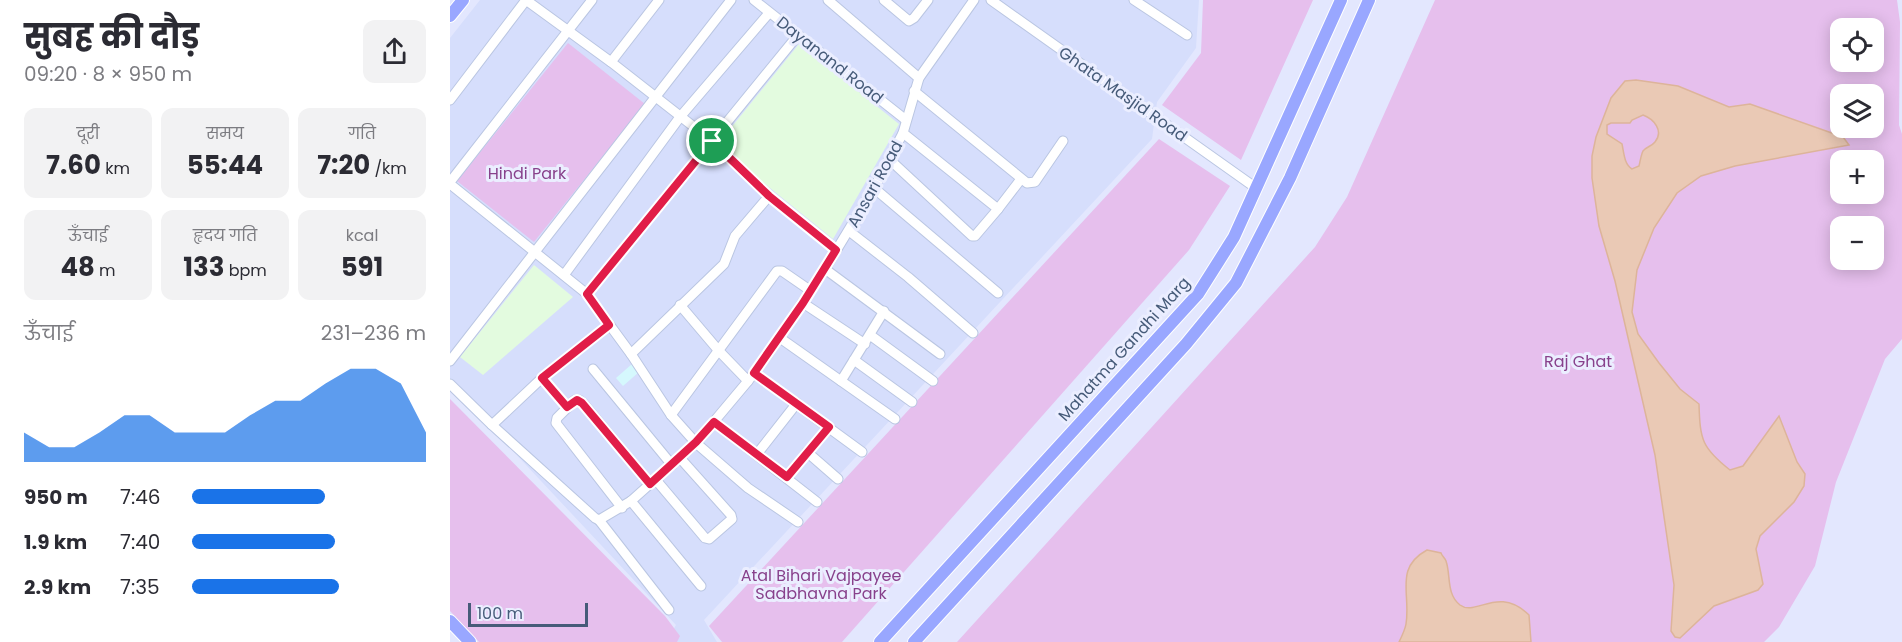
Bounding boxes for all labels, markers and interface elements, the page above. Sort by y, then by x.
street label: Dayanand Road [772,11,888,109]
text: सुबह की दौड़ [24,13,199,60]
map controls [1830,18,1884,270]
button: locate [1830,18,1884,72]
button: share [363,20,426,83]
street label: Ghata Masjid Road [1054,41,1192,147]
text: 09:20 · 8 × 950 m [24,60,192,88]
button: layers [1830,84,1884,138]
pin [686,115,737,166]
text: दूरी [76,122,100,145]
text: समय [206,122,244,145]
text: गति [348,122,376,145]
icon: arrive [695,124,728,157]
street label: Ansari Road [842,136,908,232]
text: 7.60 [46,147,101,183]
text: 55:44 [187,147,263,183]
text: 7:20 [317,147,370,183]
button: + [1830,150,1884,204]
text: km [101,157,130,180]
text: /km [370,157,407,180]
park label: Hindi Park [488,162,567,185]
button: − [1830,216,1884,270]
text: ऊँचाई [68,224,108,247]
text: हृदय गति [193,224,257,247]
text: kcal [346,224,378,247]
text: 48 [60,249,95,285]
text: 133 [183,249,224,285]
text: 591 [341,249,383,285]
text: m [95,259,116,282]
text: bpm [224,259,267,282]
street label: Mahatma Gandhi Marg [1053,272,1195,426]
text: ऊँचाई [24,319,73,347]
text: 231–236 m [321,319,426,347]
park label: Raj Ghat [1544,350,1612,373]
text: 950 m [24,483,88,511]
text: 7:46 [120,483,160,511]
text: 1.9 km [24,528,87,556]
text: 7:40 [120,528,160,556]
park label: Atal Bihari Vajpayee Sadbhavna Park [741,564,901,605]
text: 2.9 km [24,573,91,601]
text: 7:35 [120,573,160,601]
scale bar [468,600,588,628]
text: 100 m [477,602,523,625]

